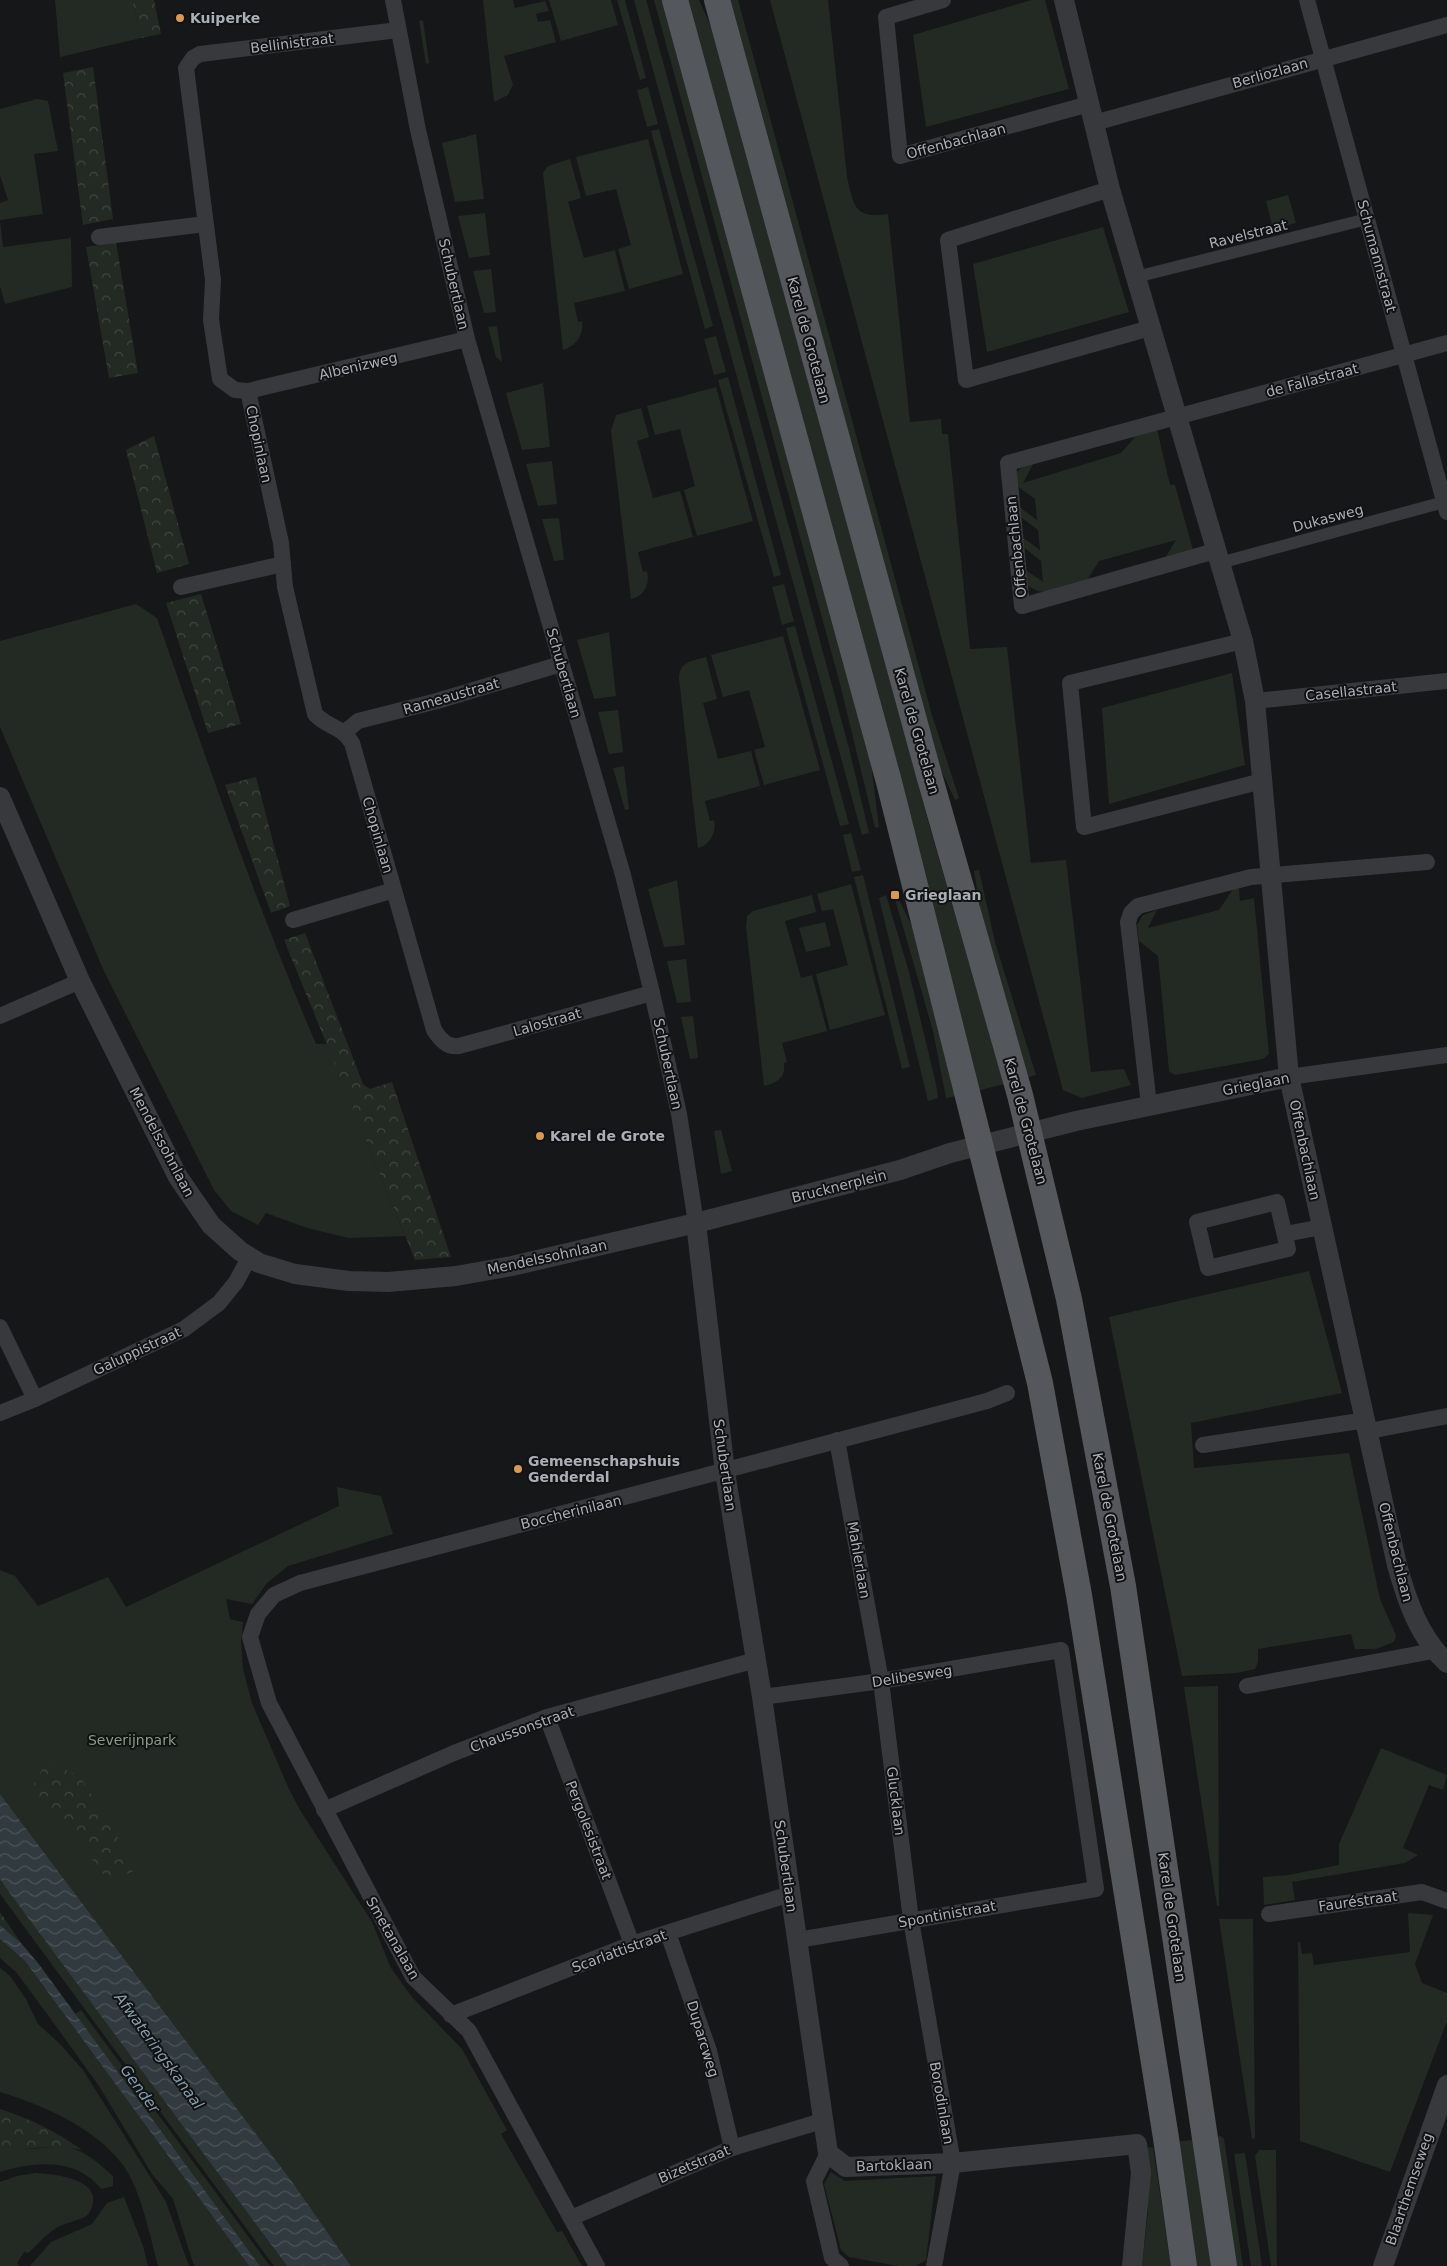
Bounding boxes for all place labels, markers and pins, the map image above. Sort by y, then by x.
place label: Kuiperke [190,10,260,26]
marker: Kuiperke [174,12,186,24]
place label: Grieglaan [905,887,981,903]
marker: Grieglaan [889,889,901,901]
place label: Karel de Grote [550,1128,665,1144]
marker: Karel de Grote [534,1130,546,1142]
place label: Gemeenschapshuis Genderdal [528,1453,680,1485]
marker: Gemeenschapshuis Genderdal [512,1463,524,1475]

